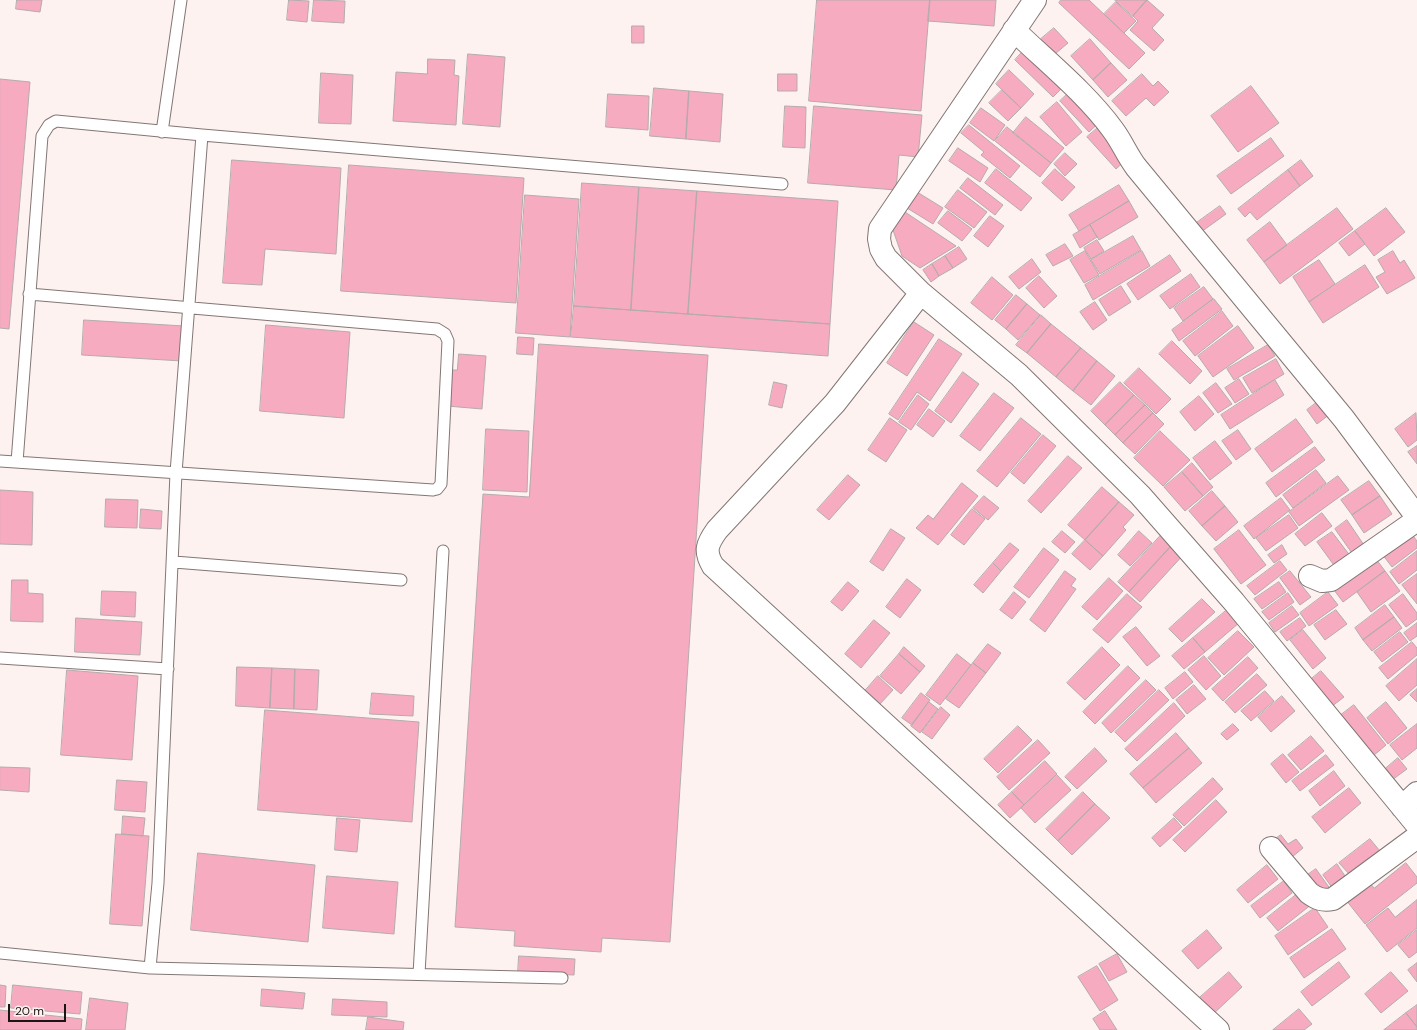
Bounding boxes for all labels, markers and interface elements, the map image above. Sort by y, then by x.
scale bar [10,996,68,1022]
text: 20 m [15,1003,44,1019]

